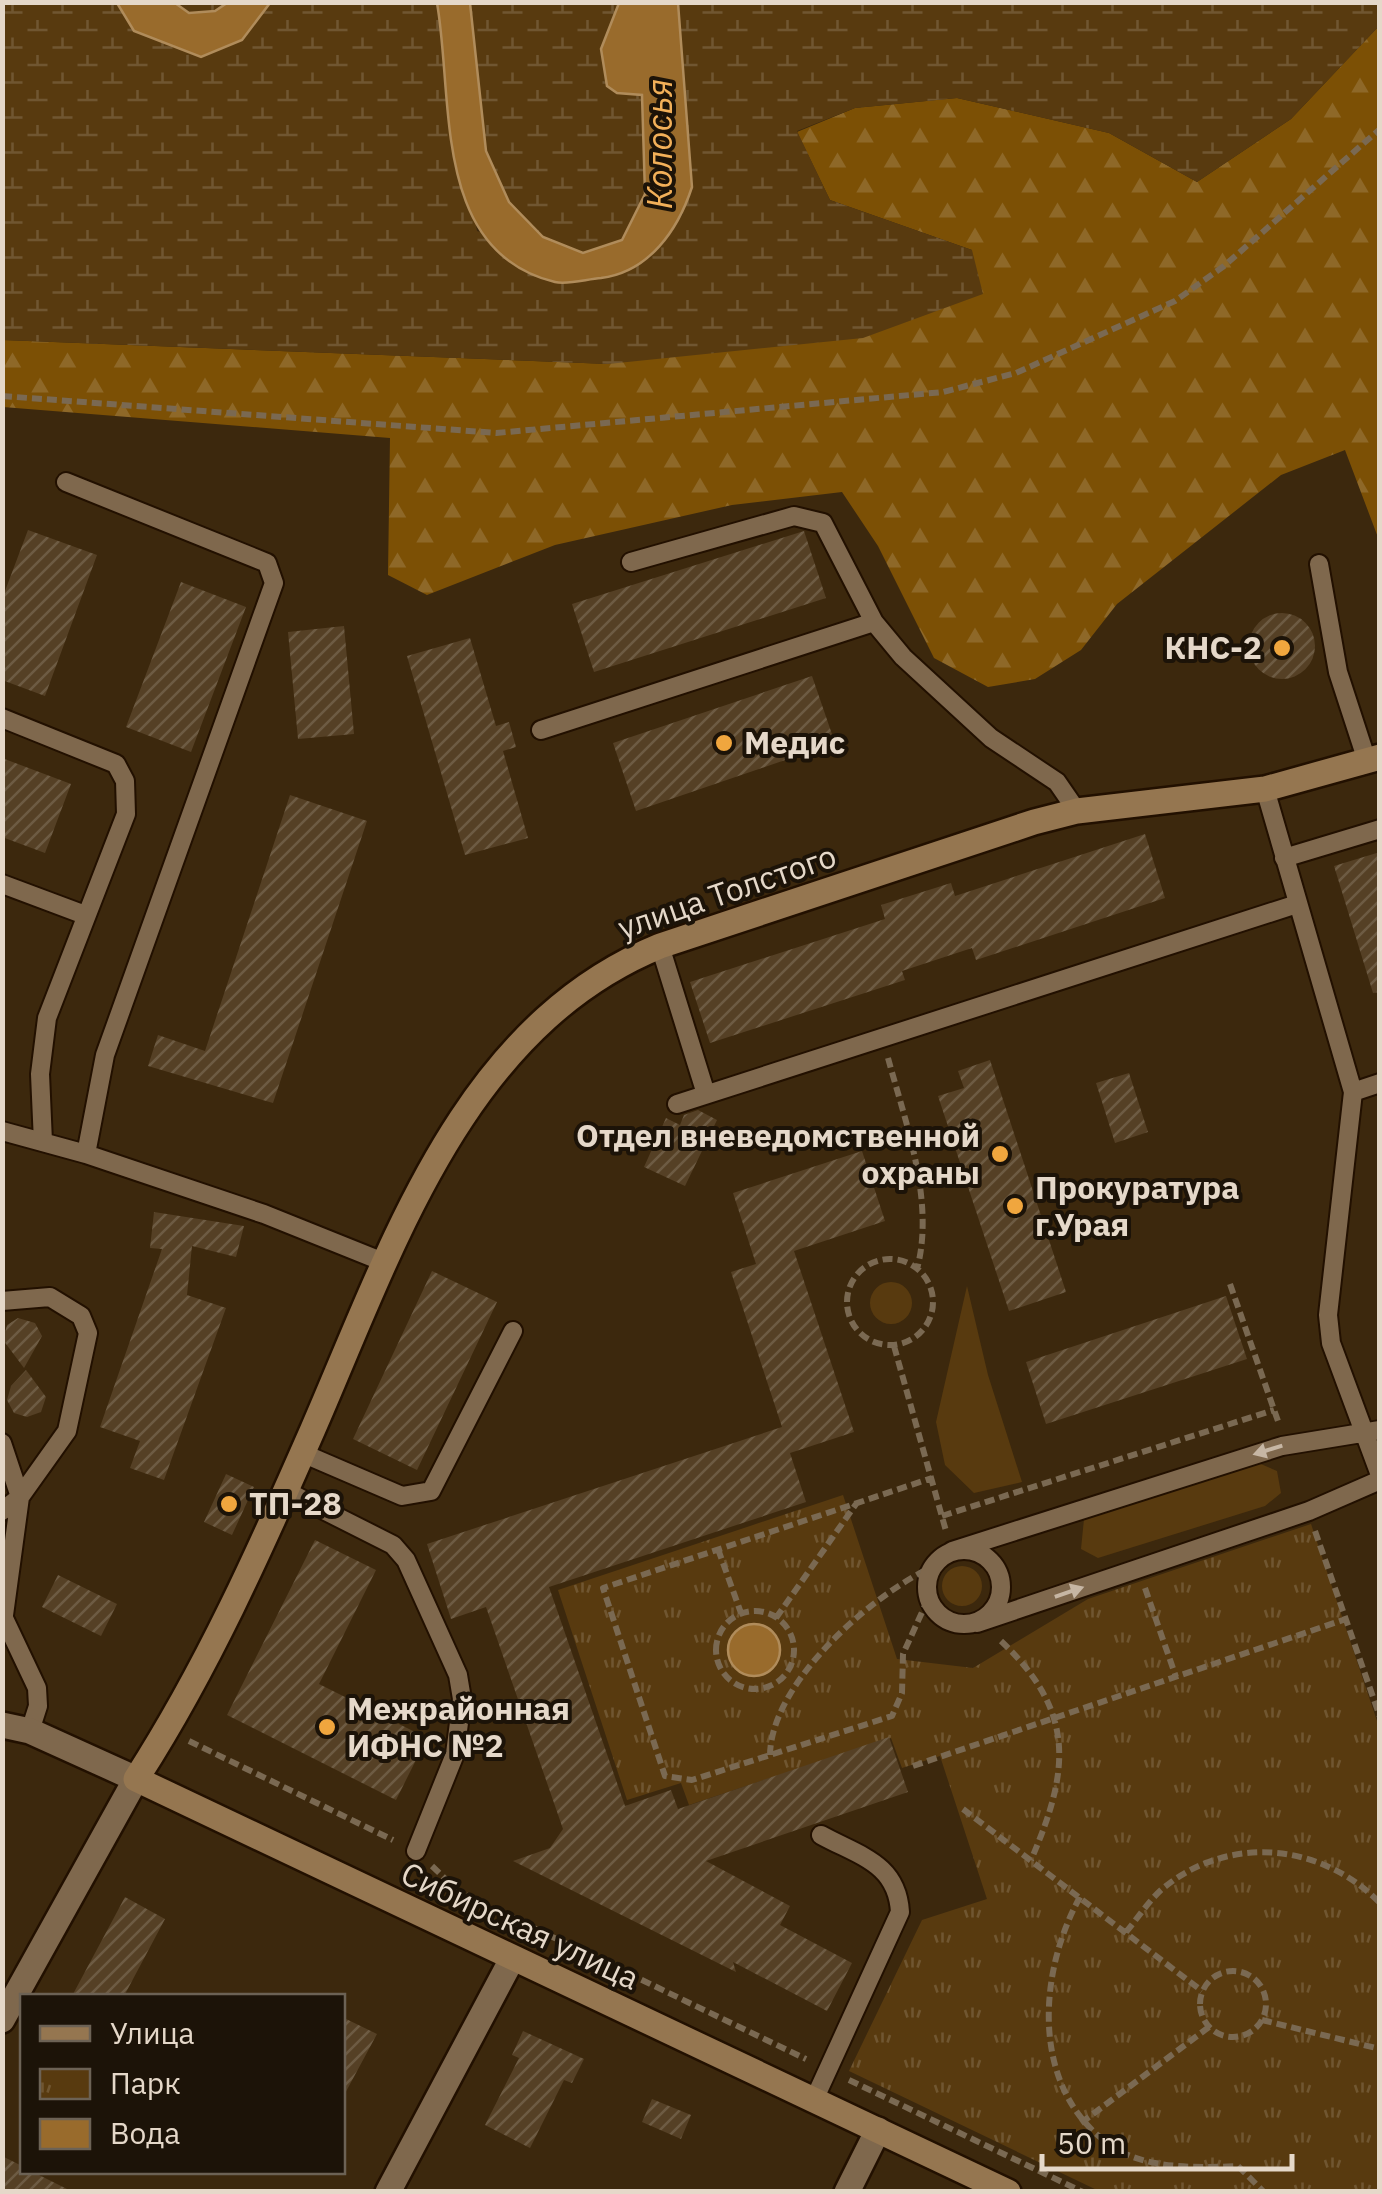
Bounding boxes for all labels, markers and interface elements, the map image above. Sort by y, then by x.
water label: Колосья [636,79,682,209]
place label: КНС-2 [1165,626,1262,668]
marker: КНС-2 [1271,637,1293,659]
place label: Медис [744,721,845,763]
marker: Медис [713,732,735,754]
street label: улица Толстого [612,834,841,948]
place label: Отдел вневедомственной охраны [576,1114,980,1193]
marker: Отдел вневедомственной охраны [989,1143,1011,1165]
place label: Прокуратура г.Урая [1035,1166,1239,1245]
marker: Прокуратура г.Урая [1004,1195,1026,1217]
one-way arrow [1252,1444,1282,1459]
place label: ТП-28 [249,1482,342,1524]
marker: ТП-28 [218,1493,240,1515]
one-way arrow [1054,1583,1084,1598]
place label: Межрайонная ИФНС №2 [347,1687,570,1766]
marker: Межрайонная ИФНС №2 [316,1716,338,1738]
street label: Сибирская улица [395,1852,646,1999]
legend [20,1994,345,2174]
text: Улица [110,2013,195,2052]
text: Парк [110,2063,181,2102]
scale bar [1042,2109,1292,2171]
text: Вода [110,2113,180,2152]
text: 50 m [1057,2123,1126,2162]

